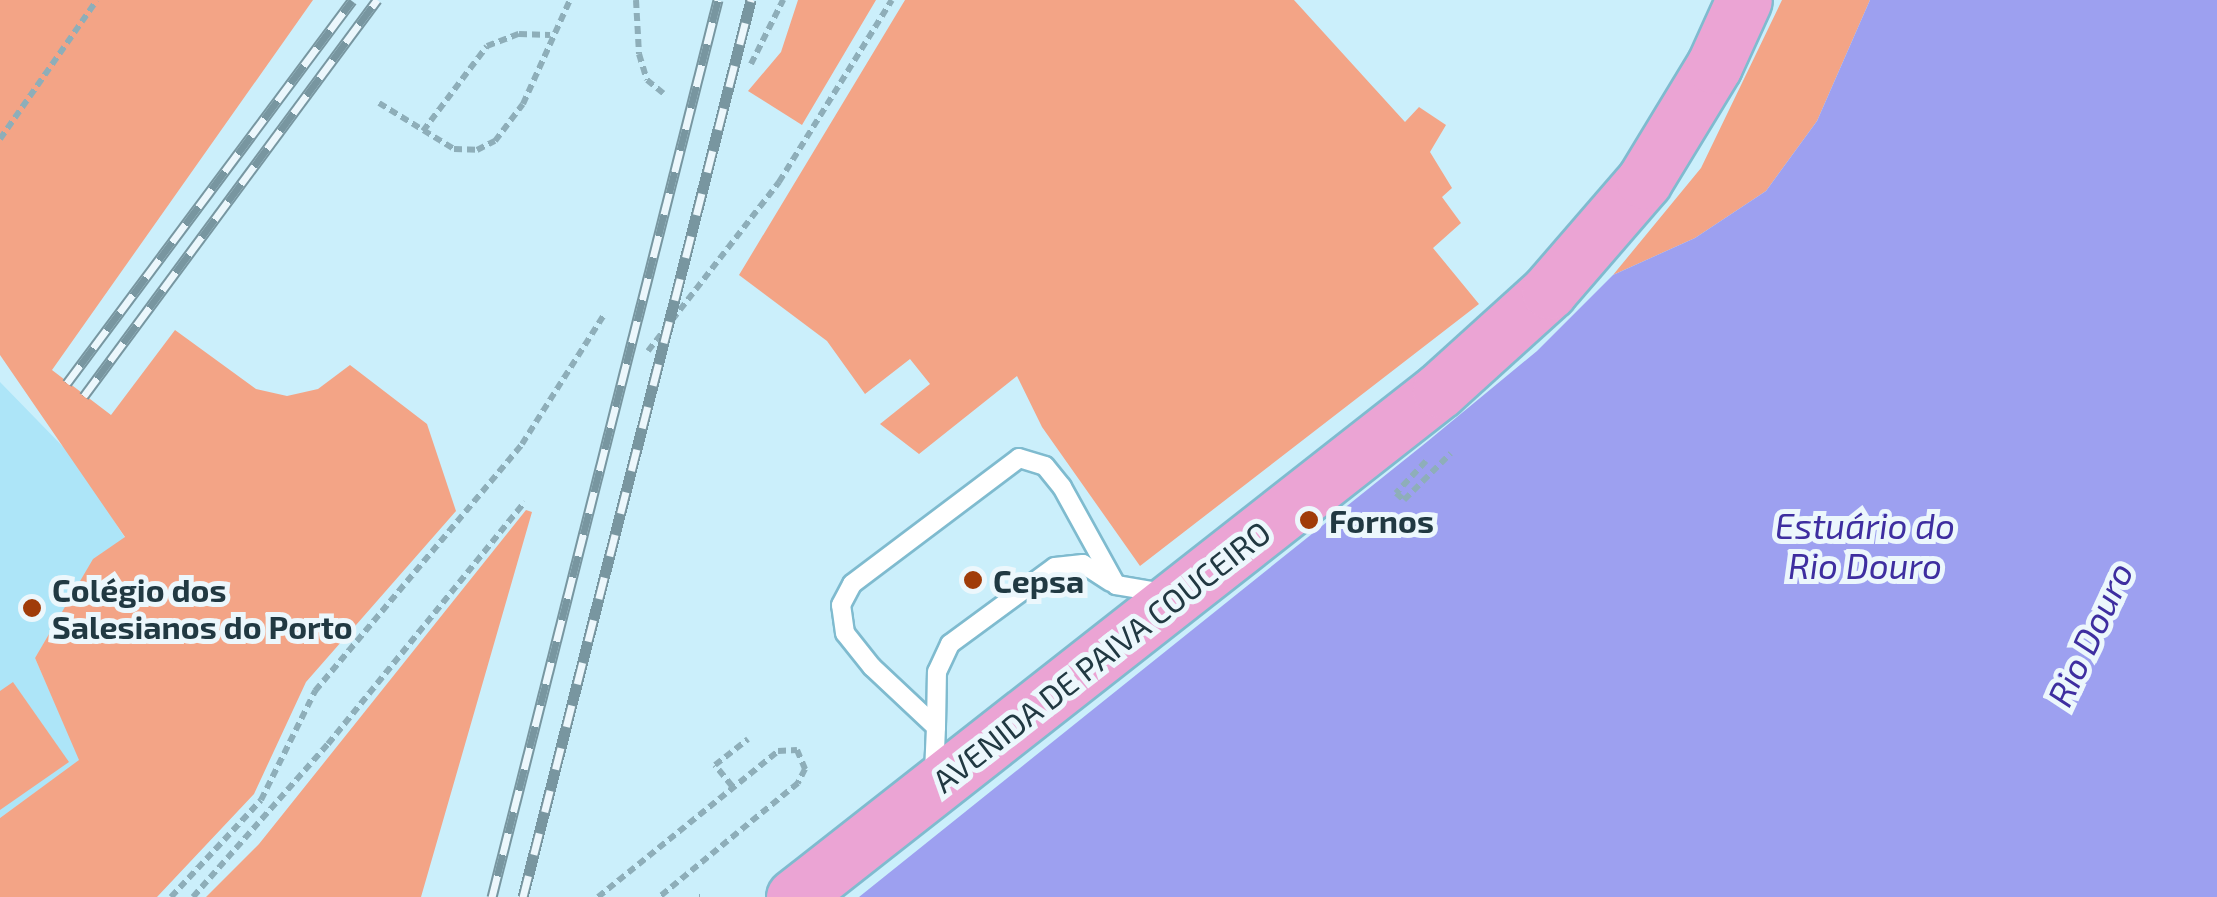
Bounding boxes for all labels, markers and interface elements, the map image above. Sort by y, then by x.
place label: Fornos [1329,501,1434,539]
water label: Estuário do Rio Douro [1775,504,1955,586]
marker: Fornos [1298,509,1320,531]
street label: AVENIDA DE PAIVA COUCEIRO [924,512,1278,800]
water label: Rio Douro [2037,555,2141,713]
place label: Cepsa [993,561,1084,599]
marker: Cepsa [962,569,984,591]
place label: Colégio dos Salesianos do Porto [52,571,353,646]
marker: Colégio dos Salesianos do Porto [21,597,43,619]

